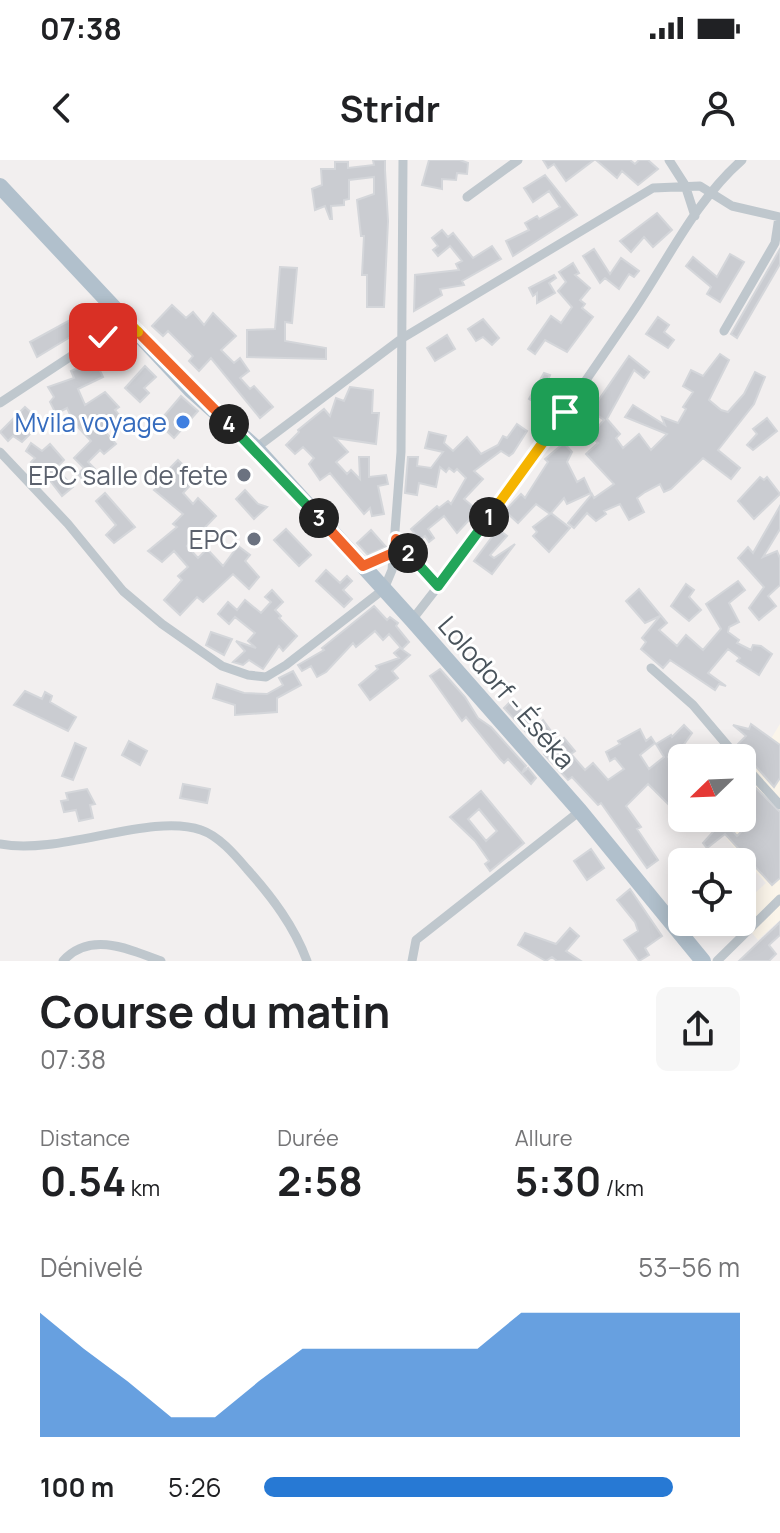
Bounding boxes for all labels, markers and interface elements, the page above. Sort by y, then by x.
text: 07:38 [40,8,122,49]
text: Stridr [340,84,440,133]
icon: back [40,86,84,130]
icon: person [696,86,740,130]
pin [69,303,137,371]
icon: check [81,315,125,359]
pin [531,378,599,446]
icon: arrive [543,390,587,434]
place label: Mvila voyage [14,404,167,440]
pin: 4 [209,404,249,444]
text: 4 [222,409,236,439]
marker: Mvila voyage [174,413,192,431]
place label: EPC salle de fete [28,457,228,493]
marker: EPC salle de fete [235,466,253,484]
pin: 1 [469,497,509,537]
pin: 3 [299,498,339,538]
text: 1 [484,502,494,532]
text: 3 [313,503,325,533]
place label: EPC [189,521,238,557]
marker: EPC [245,530,263,548]
pin: 2 [388,533,428,573]
text: 2 [401,538,415,568]
street label: Lolodorf - Éséka [430,608,584,776]
north arrow [668,744,756,832]
map controls [668,744,756,936]
button: locate [668,848,756,936]
text: Course du matin [40,981,390,1041]
button: share [656,987,740,1071]
text: 07:38 [40,1041,106,1077]
text: Distance [40,1123,130,1153]
text: Durée [277,1123,339,1153]
text: Allure [515,1123,573,1153]
text: 0.54 [40,1153,126,1208]
text: 2:58 [277,1153,363,1208]
text: 5:30 [515,1153,601,1208]
text: km [126,1173,160,1203]
text: /km [601,1173,644,1203]
text: Dénivelé [40,1249,143,1285]
text: 53–56 m [638,1249,740,1285]
text: 100 m [40,1469,114,1505]
text: 5:26 [168,1469,222,1505]

